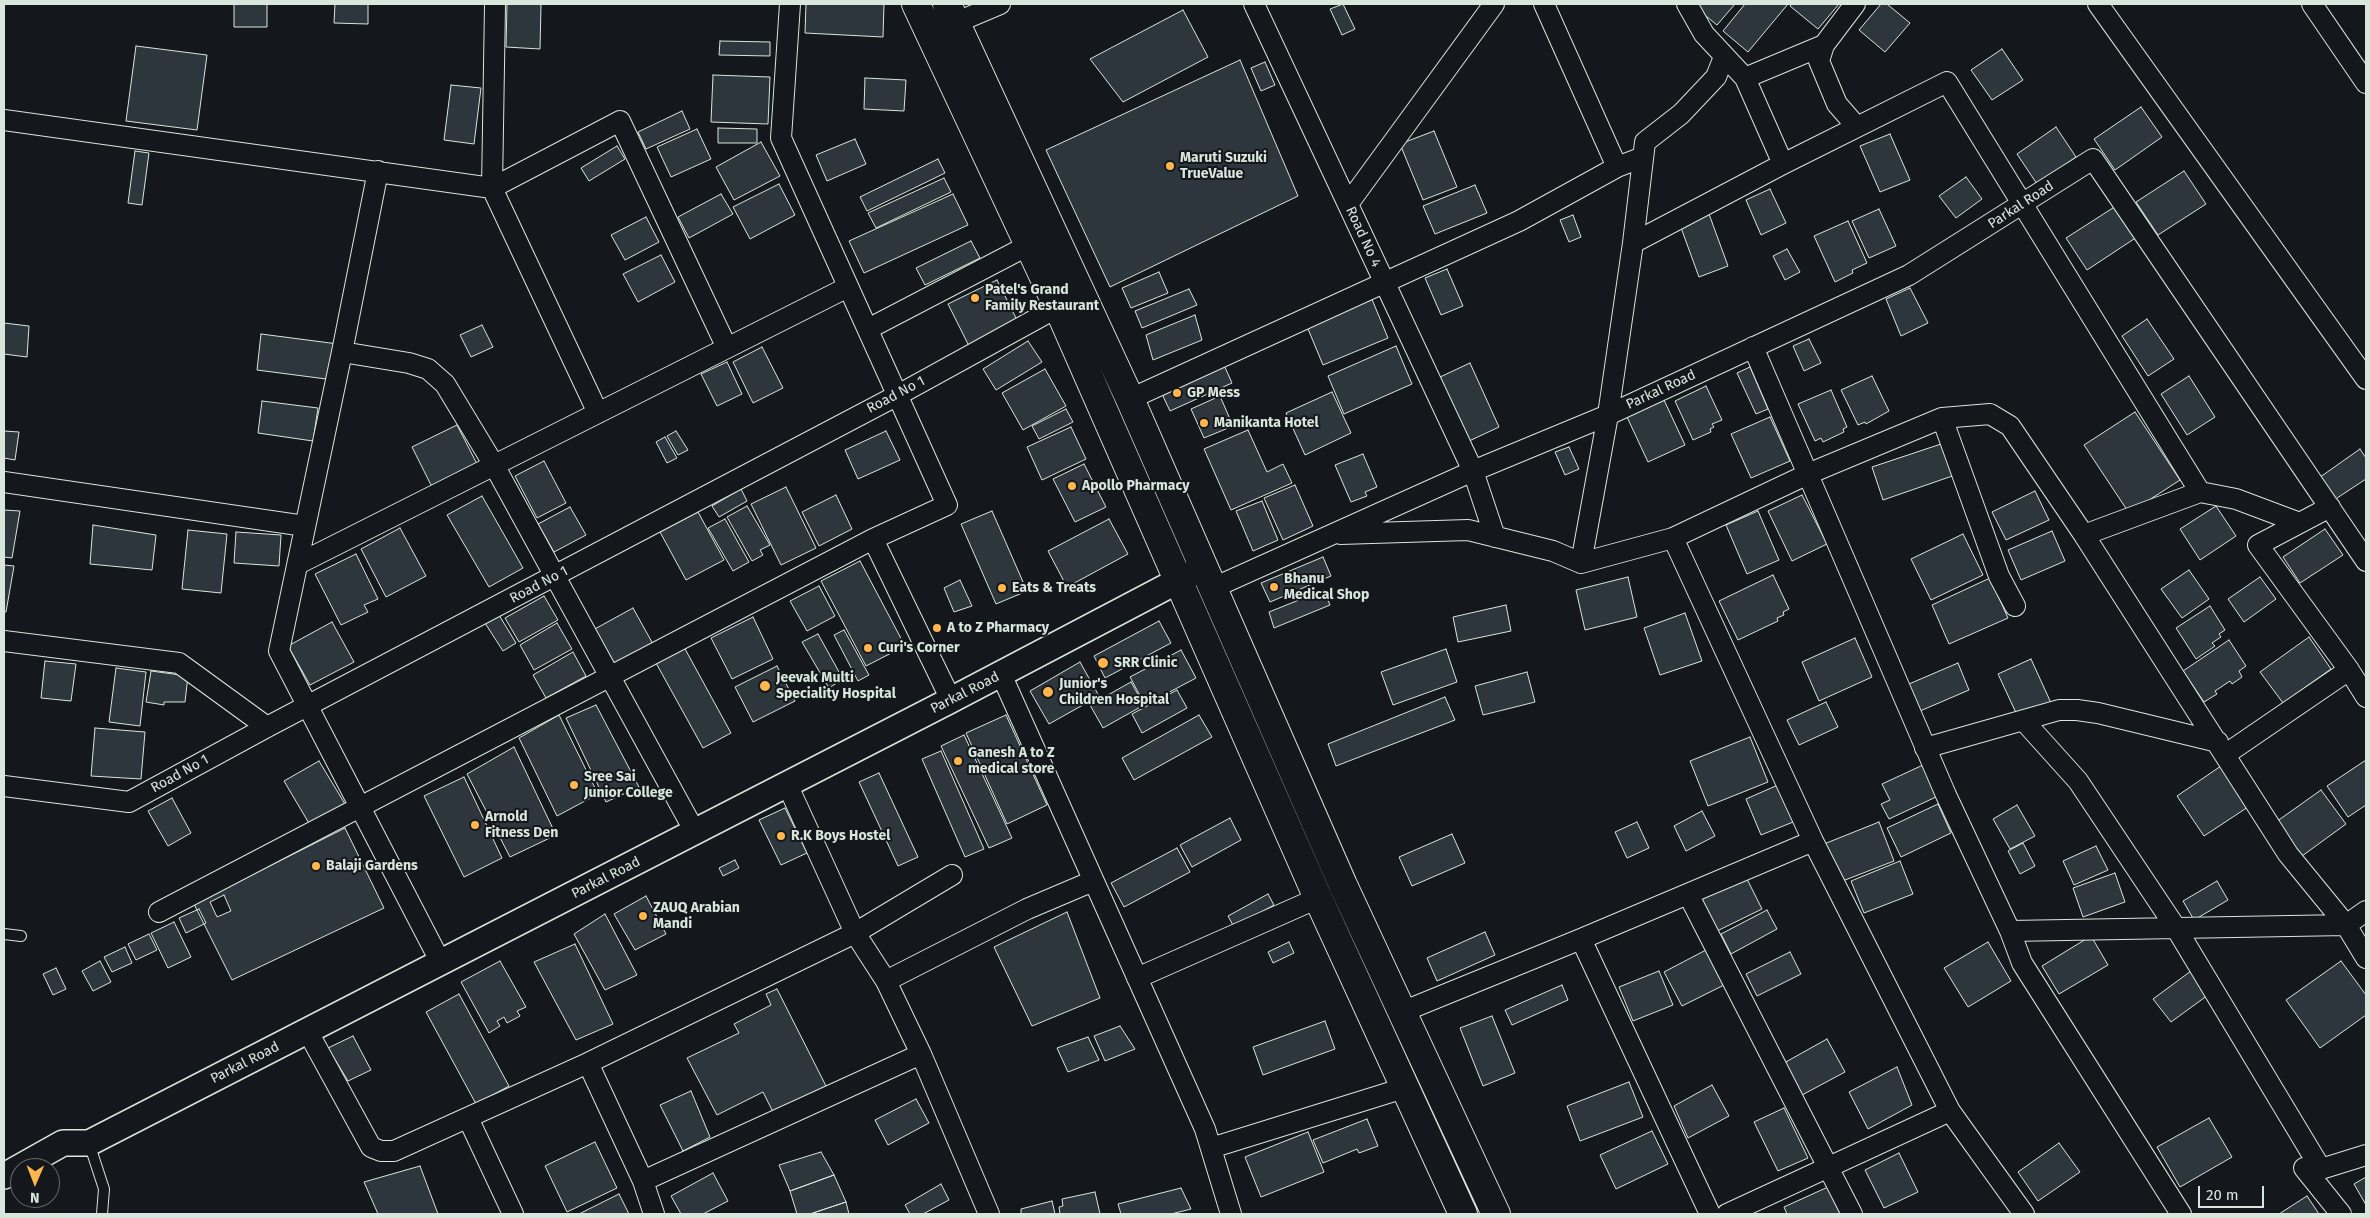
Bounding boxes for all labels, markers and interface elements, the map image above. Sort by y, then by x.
place label: Maruti Suzuki TrueValue [1180,150,1267,182]
marker: Maruti Suzuki TrueValue [1164,160,1176,172]
street label: Parkal Road [1985,178,2057,232]
street label: Road No 4 [1342,204,1384,270]
place label: Patel's Grand Family Restaurant [985,282,1099,314]
marker: Patel's Grand Family Restaurant [969,292,981,304]
street label: Parkal Road [1624,367,1698,413]
street label: Road No 1 [864,373,928,417]
place label: GP Mess [1187,385,1240,401]
marker: GP Mess [1171,387,1183,399]
place label: Manikanta Hotel [1214,415,1319,431]
marker: Manikanta Hotel [1198,417,1210,429]
place label: Apollo Pharmacy [1082,478,1189,494]
marker: Apollo Pharmacy [1066,480,1078,492]
street label: Road No 1 [507,563,571,607]
place label: Bhanu Medical Shop [1284,571,1369,604]
place label: Eats & Treats [1012,580,1096,596]
marker: Bhanu Medical Shop [1268,581,1280,593]
marker: Eats & Treats [996,582,1008,594]
place label: A to Z Pharmacy [947,620,1049,636]
marker: A to Z Pharmacy [931,622,943,634]
place label: Curi's Corner [878,640,960,656]
marker: Curi's Corner [862,642,874,654]
place label: SRR Clinic [1114,655,1177,671]
marker: SRR Clinic [1096,656,1110,670]
street label: Parkal Road [928,669,1002,717]
place label: Jeevak Multi Speciality Hospital [776,670,896,702]
place label: Junior's Children Hospital [1059,676,1169,709]
marker: Jeevak Multi Speciality Hospital [758,679,772,693]
marker: Junior's Children Hospital [1041,685,1055,699]
place label: Ganesh A to Z medical store [968,745,1055,778]
street label: Road No 1 [148,751,212,797]
marker: Ganesh A to Z medical store [952,755,964,767]
place label: Sree Sai Junior College [584,769,673,802]
marker: Sree Sai Junior College [568,779,580,791]
place label: Arnold Fitness Den [485,809,558,842]
marker: Arnold Fitness Den [469,819,481,831]
place label: R.K Boys Hostel [791,828,890,844]
marker: R.K Boys Hostel [775,830,787,842]
street label: Parkal Road [569,854,643,902]
place label: Balaji Gardens [326,858,418,874]
marker: Balaji Gardens [310,860,322,872]
place label: ZAUQ Arabian Mandi [653,900,740,932]
marker: ZAUQ Arabian Mandi [637,910,649,922]
street label: Parkal Road [208,1039,282,1087]
north arrow [10,1158,60,1208]
scale bar [2200,1176,2266,1208]
text: 20 m [2206,1186,2239,1204]
text: N [30,1189,40,1206]

